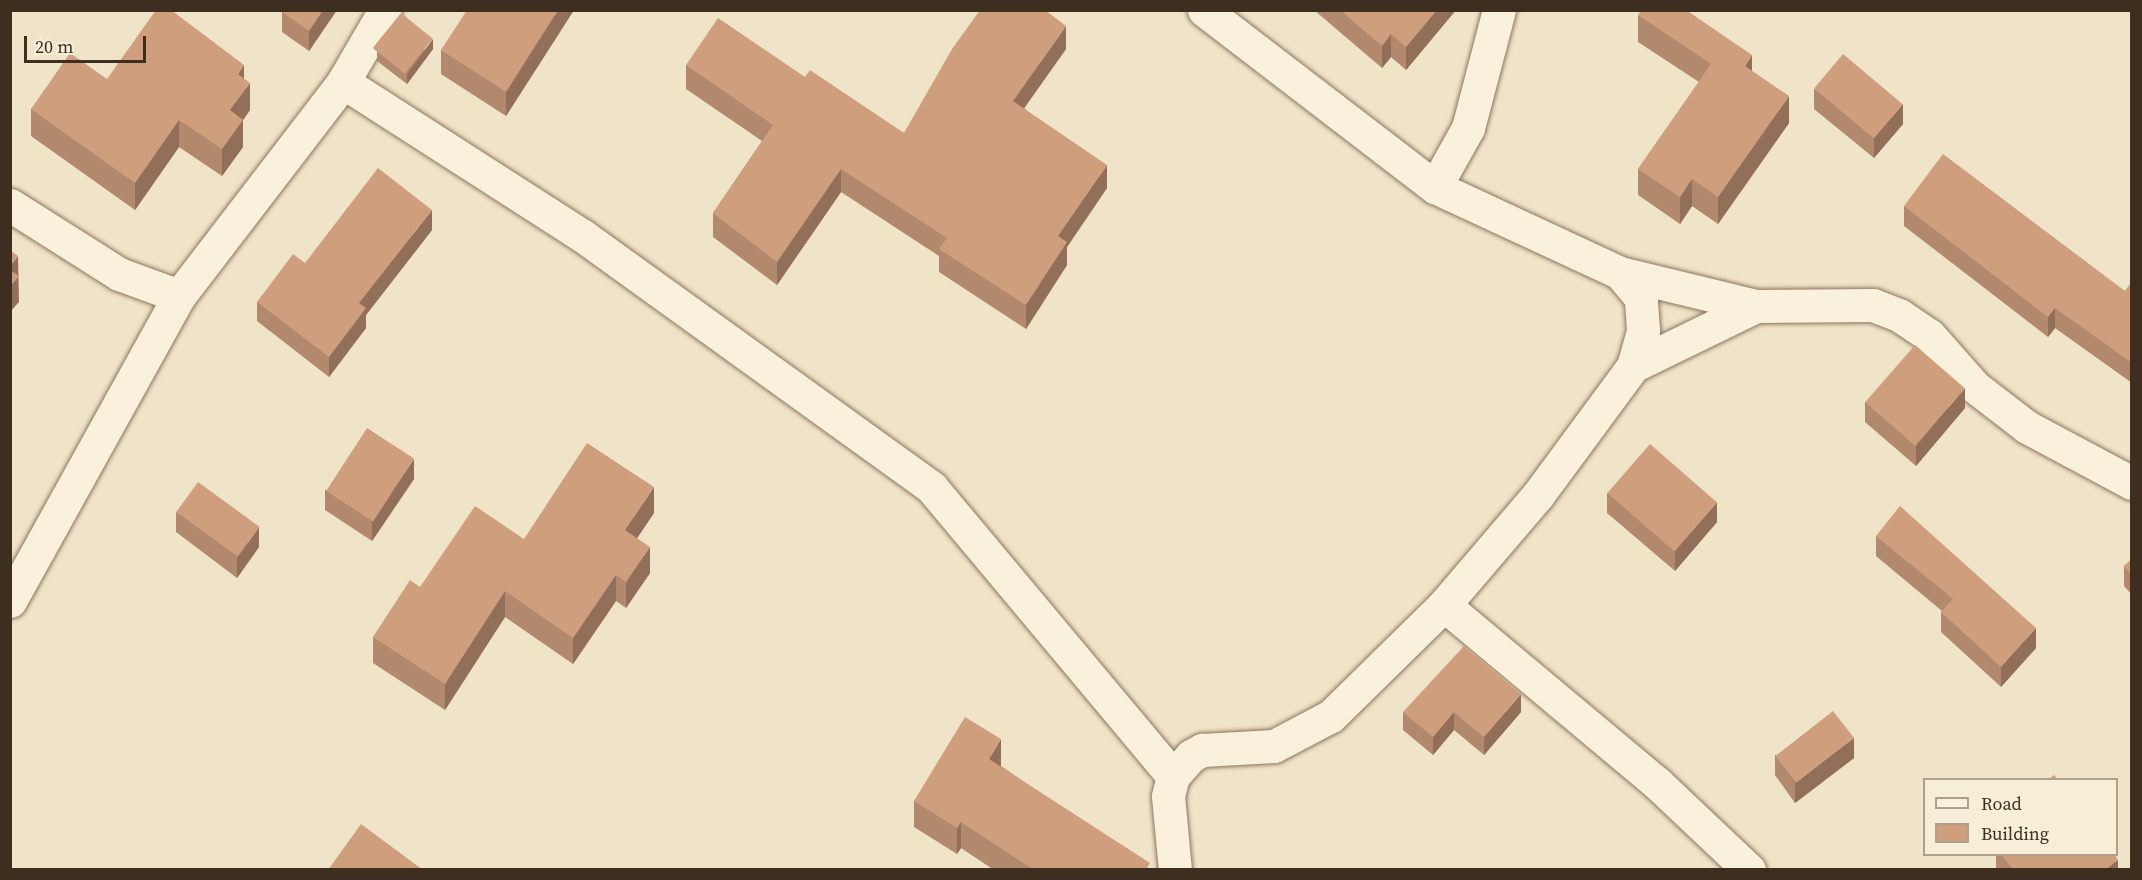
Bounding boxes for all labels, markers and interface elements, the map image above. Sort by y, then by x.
scale bar [27,24,148,62]
text: 20 m [35,34,73,59]
legend [1923,778,2118,856]
text: Road [1981,791,2022,816]
text: Building [1981,821,2049,846]

